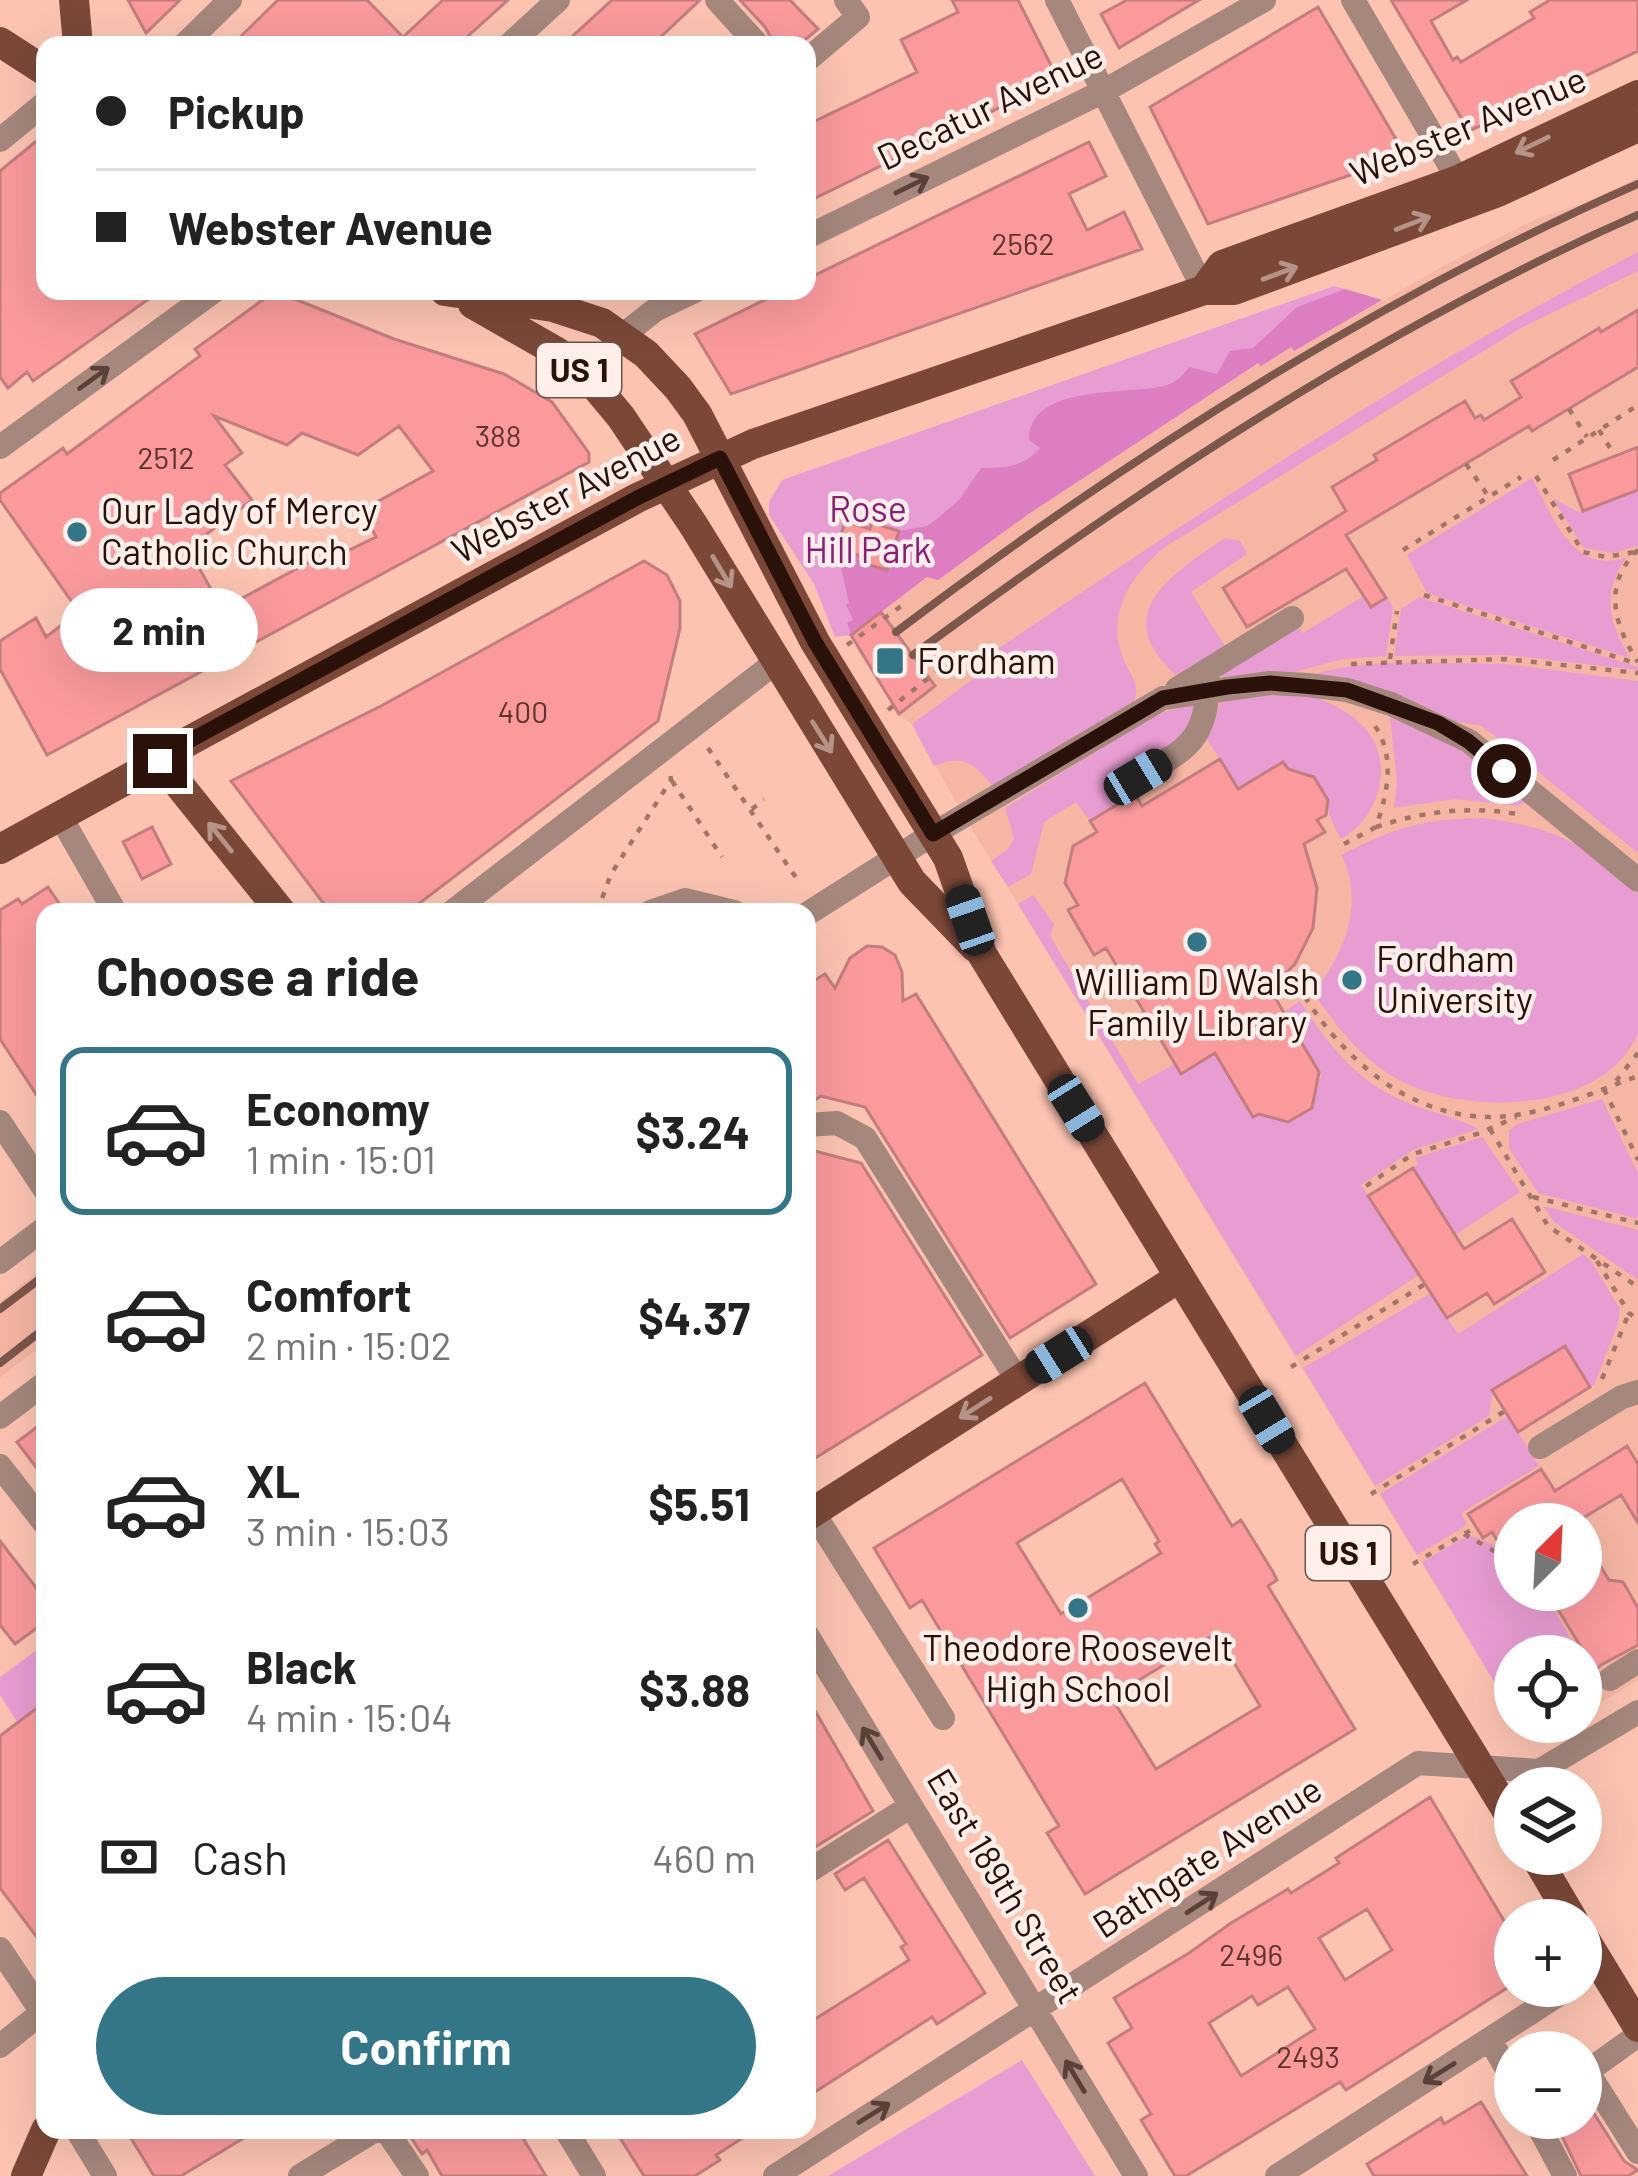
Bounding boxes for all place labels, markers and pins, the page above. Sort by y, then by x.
place label: Our Lady of Mercy Catholic Church [101,488,378,572]
marker: Our Lady of Mercy Catholic Church [64,519,90,545]
place label: Fordham [917,638,1056,681]
marker: Fordham [874,645,906,677]
marker: William D Walsh Family Library [1184,929,1210,955]
place label: Fordham University [1376,936,1533,1020]
place label: William D Walsh Family Library [1075,959,1319,1043]
marker: Fordham University [1339,967,1365,993]
marker: Theodore Roosevelt High School [1065,1595,1091,1621]
place label: Theodore Roosevelt High School [922,1625,1234,1709]

